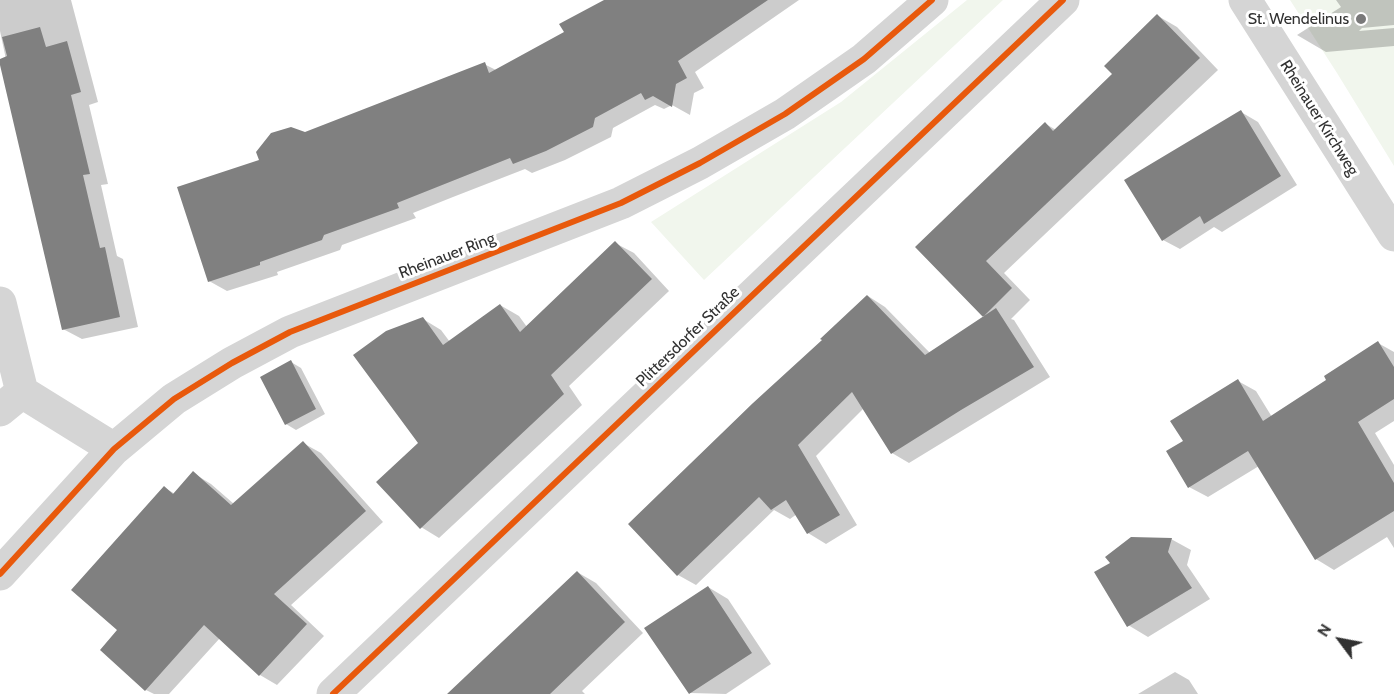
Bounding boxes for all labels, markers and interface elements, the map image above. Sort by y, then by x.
place label: St. Wendelinus [1248,9,1349,29]
marker: St. Wendelinus [1354,12,1368,26]
street label: Rheinauer Kirchweg [1276,57,1362,179]
street label: Rheinauer Ring [396,229,498,283]
street label: Plittersdorfer Straße [632,283,744,391]
north arrow [1310,610,1370,670]
text: N [1313,620,1335,640]

